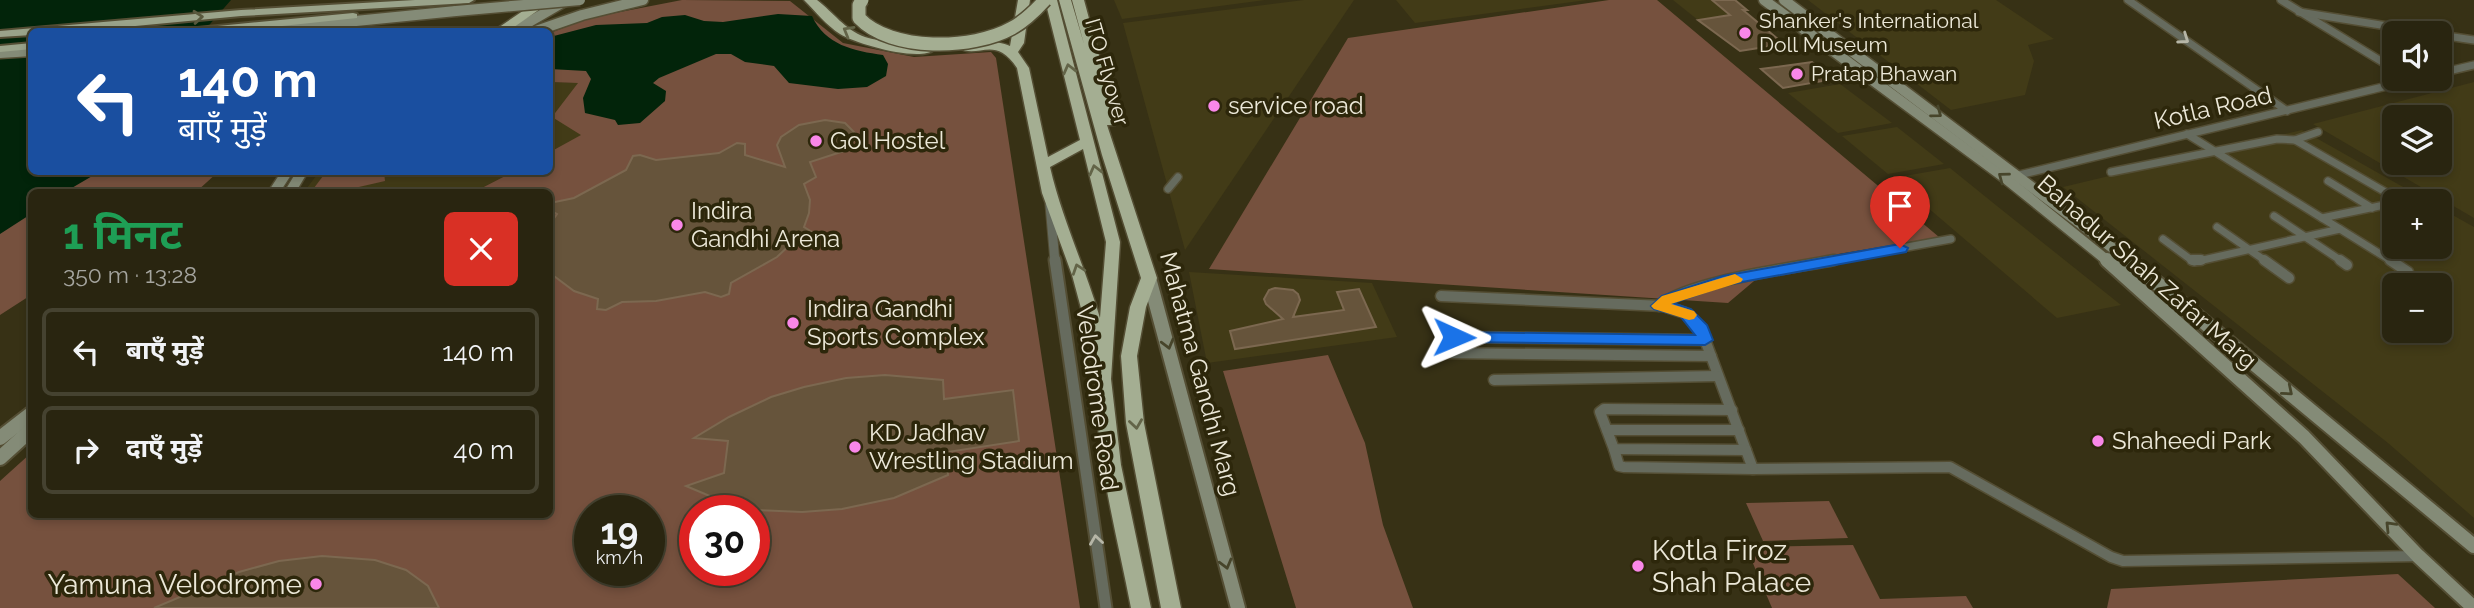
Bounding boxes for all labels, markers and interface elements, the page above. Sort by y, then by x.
place label: Shanker's International Doll Museum [1759,8,1979,57]
one-way arrow [192,10,203,25]
street label: ITO Flyover [1080,16,1135,129]
map controls [2382,21,2452,343]
button: sound [2382,21,2452,91]
marker: Shanker's International Doll Museum [1737,25,1753,41]
one-way arrow [842,26,855,39]
one-way arrow [2176,31,2189,43]
text: 140 m [178,51,318,108]
icon: left [63,56,154,147]
place label: Pratap Bhawan [1811,61,1957,86]
one-way arrow [1063,63,1077,75]
marker: Pratap Bhawan [1789,66,1805,82]
street label: Kotla Road [2151,80,2275,135]
place label: service road [1228,91,1364,120]
marker: service road [1206,98,1222,114]
one-way arrow [1929,105,1942,117]
button: layers [2382,105,2452,175]
text: बाएँ मुड़ें [178,110,267,147]
place label: Gol Hostel [830,126,946,155]
marker: Gol Hostel [808,133,824,149]
one-way arrow [1089,165,1103,177]
street label: Bahadur Shah Zafar Marg [2032,169,2263,375]
one-way arrow [1998,173,2011,186]
pin [1870,176,1930,248]
icon: arrive [1881,187,1919,225]
button: + [2382,189,2452,259]
place label: Indira Gandhi Arena [691,196,840,253]
text: 1 मिनट [63,210,182,259]
button: close [444,212,518,286]
marker: Indira Gandhi Arena [669,217,685,233]
street label: Mahatma Gandhi Marg [1154,249,1247,499]
text: 350 m · 13:28 [63,261,197,288]
one-way arrow [1071,264,1086,276]
button: − [2382,273,2452,343]
place label: Indira Gandhi Sports Complex [807,294,985,351]
position arrow [1417,300,1491,374]
street label: Velodrome Road [1070,303,1125,492]
marker: Indira Gandhi Sports Complex [785,315,801,331]
icon: left [67,333,105,371]
text: बाएँ मुड़ें [126,335,204,365]
text: 140 m [442,337,514,367]
one-way arrow [1159,338,1174,350]
one-way arrow [2280,383,2293,395]
place label: KD Jadhav Wrestling Stadium [869,418,1074,475]
one-way arrow [1128,418,1143,430]
place label: Shaheedi Park [2112,426,2271,455]
icon: right [67,431,105,469]
text: दाएँ मुड़ें [126,433,202,463]
marker: Shaheedi Park [2090,433,2106,449]
text: 40 m [453,435,514,465]
marker: KD Jadhav Wrestling Stadium [847,439,863,455]
speed limit sign: 30 [679,495,770,586]
text: 19 [601,511,638,552]
one-way arrow [2385,522,2398,535]
place label: Kotla Firoz Shah Palace [1652,534,1811,599]
one-way arrow [1089,535,1104,546]
text: km/h [596,547,643,568]
one-way arrow [1218,558,1232,570]
marker: Kotla Firoz Shah Palace [1630,558,1646,574]
place label: Yamuna Velodrome [47,568,302,601]
marker: Yamuna Velodrome [308,576,324,592]

